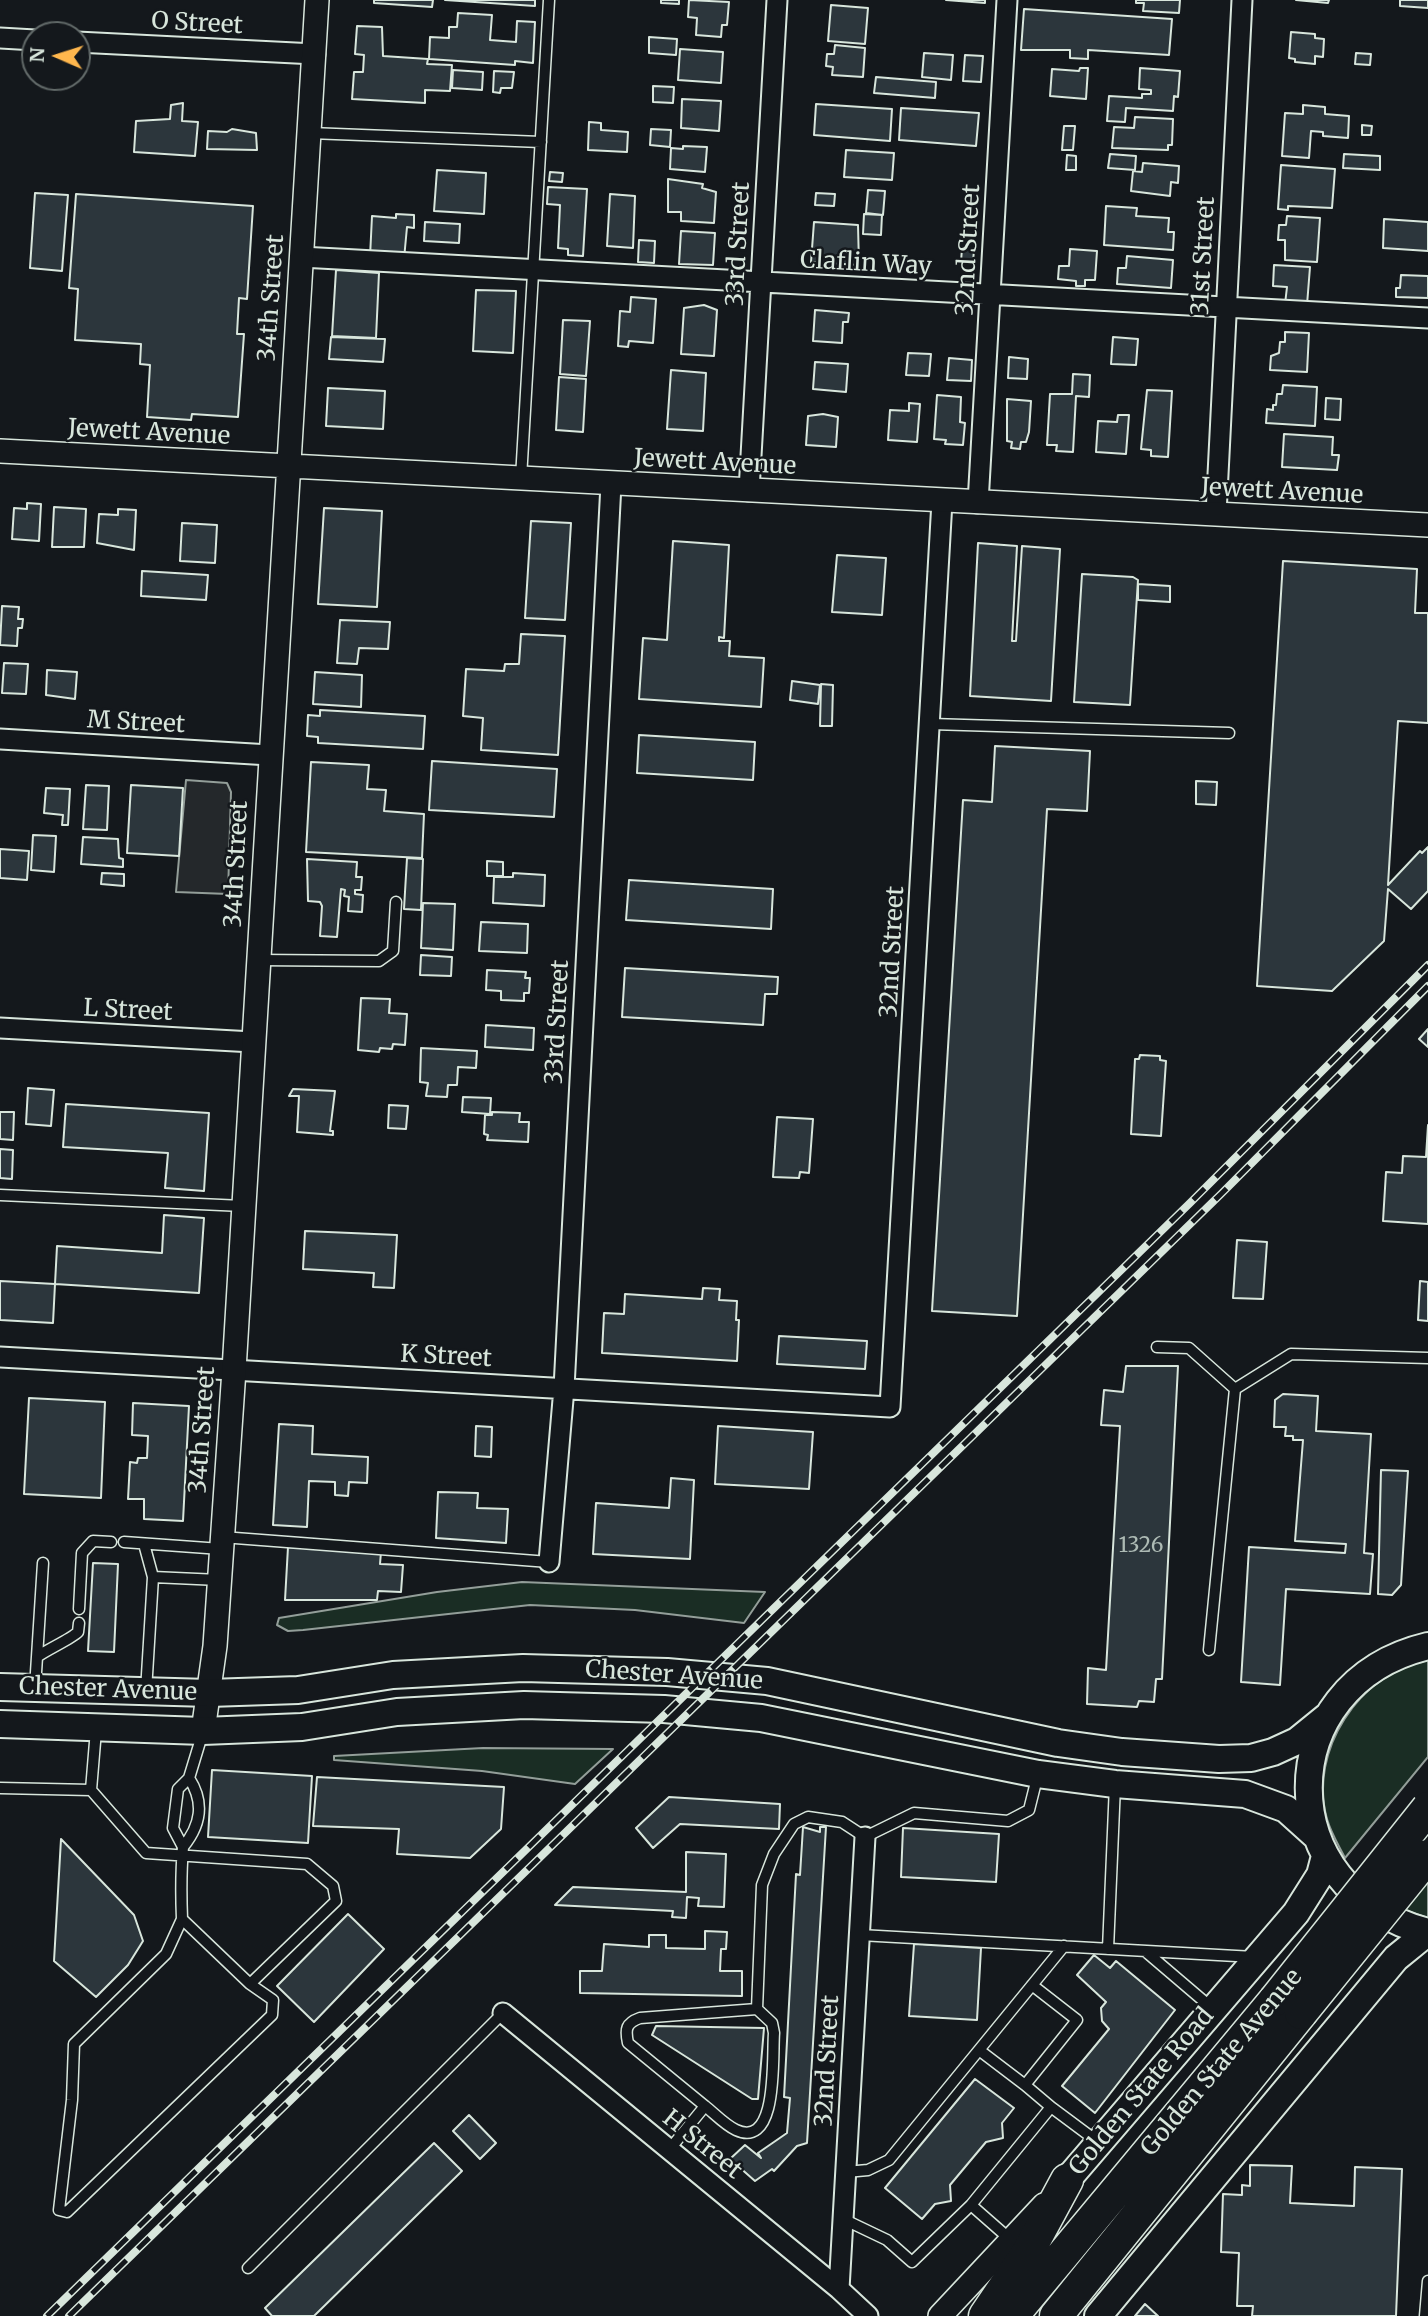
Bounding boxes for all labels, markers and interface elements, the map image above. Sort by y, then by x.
street label: O Street [150,7,244,41]
north arrow [21,21,91,91]
text: N [25,47,49,63]
street label: 33rd Street [721,181,757,307]
street label: 32nd Street [951,183,987,317]
street label: 31st Street [1187,196,1221,316]
street label: 34th Street [253,234,291,362]
street label: Claflin Way [799,246,933,282]
street label: Jewett Avenue [67,414,231,452]
street label: Jewett Avenue [633,444,797,482]
street label: Jewett Avenue [1200,473,1364,511]
street label: M Street [86,706,186,740]
street label: 34th Street [219,800,255,928]
street label: 32nd Street [875,885,911,1019]
street label: 33rd Street [540,959,576,1085]
street label: L Street [83,994,173,1028]
street label: K Street [400,1340,492,1374]
street label: 34th Street [184,1366,222,1494]
house number: 1326 [1119,1533,1163,1559]
street label: Chester Avenue [584,1655,764,1697]
street label: Chester Avenue [19,1673,197,1707]
street label: Golden State Avenue [1135,1964,1309,2162]
street label: 32nd Street [810,1994,846,2128]
street label: Golden State Road [1064,2002,1220,2182]
street label: H Street [657,2104,747,2186]

